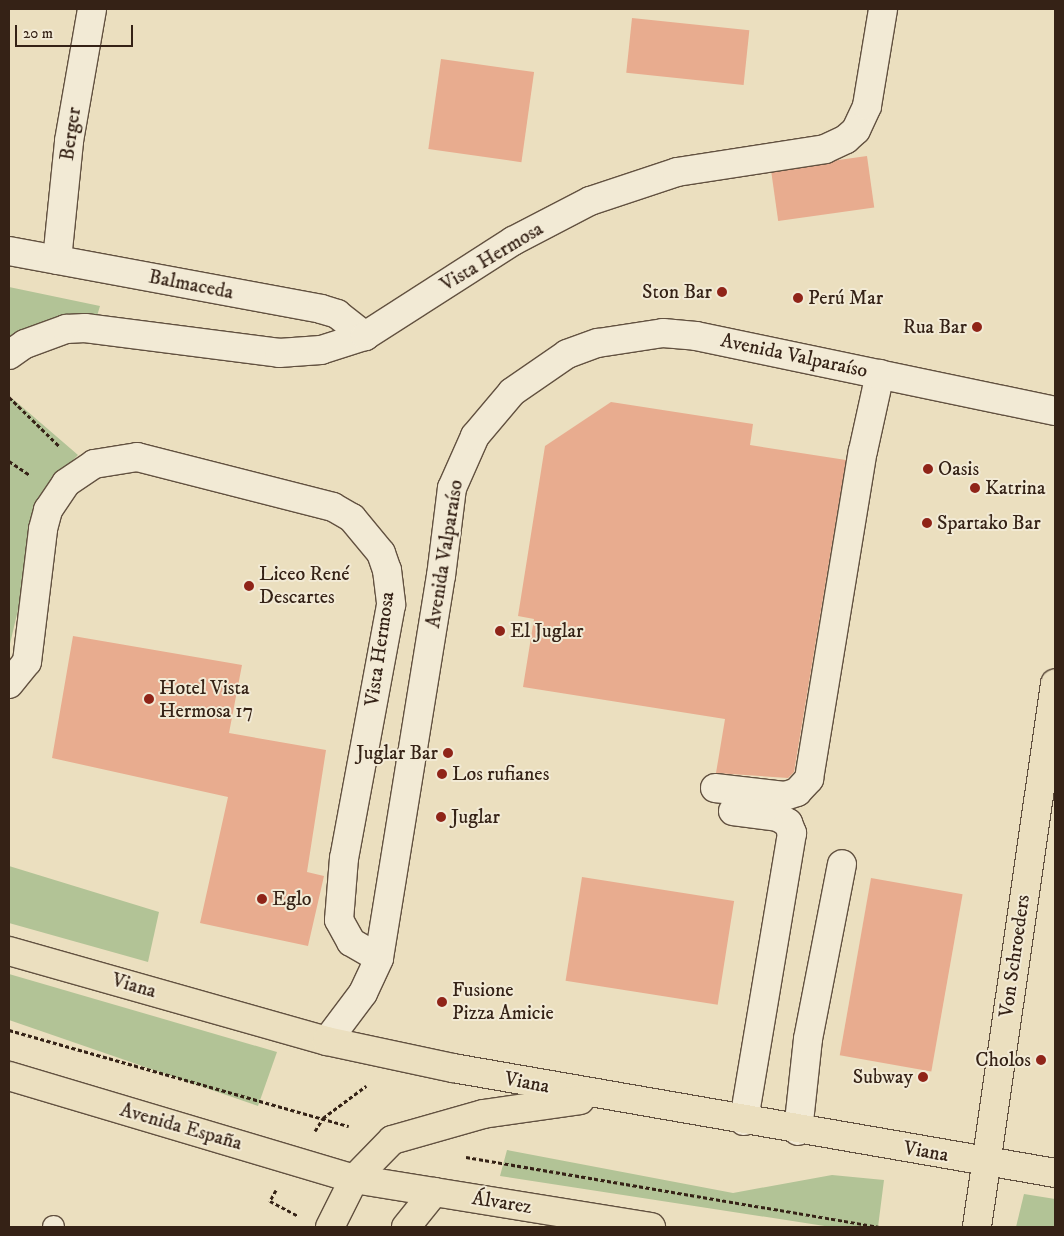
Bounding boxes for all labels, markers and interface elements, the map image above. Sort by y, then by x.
scale bar [18,15,135,47]
text: 20 m [23,24,53,43]
street label: Berger [55,106,87,162]
street label: Vista Hermosa [436,217,548,297]
street label: Balmaceda [146,265,236,305]
place label: Ston Bar [642,280,712,304]
marker: Ston Bar [716,286,728,298]
place label: Perú Mar [808,286,883,310]
marker: Perú Mar [792,292,804,304]
place label: Rua Bar [903,315,967,339]
marker: Rua Bar [971,321,983,333]
street label: Avenida Valparaíso [718,329,870,383]
place label: Oasis [938,457,979,481]
marker: Oasis [922,463,934,475]
place label: Katrina [985,476,1045,500]
street label: Avenida Valparaíso [421,478,469,630]
marker: Katrina [969,482,981,494]
place label: Spartako Bar [937,511,1041,535]
marker: Spartako Bar [921,517,933,529]
place label: Liceo René Descartes [259,562,350,609]
marker: Liceo René Descartes [243,580,255,592]
street label: Vista Hermosa [360,590,400,708]
place label: El Juglar [510,619,583,643]
marker: El Juglar [494,625,506,637]
place label: Hotel Vista Hermosa 17 [159,676,253,723]
marker: Hotel Vista Hermosa 17 [143,693,155,705]
place label: Juglar Bar [356,741,438,765]
marker: Juglar Bar [442,747,454,759]
place label: Los rufianes [452,762,549,786]
marker: Los rufianes [436,768,448,780]
place label: Juglar [451,805,500,829]
marker: Juglar [435,811,447,823]
place label: Eglo [272,887,312,911]
marker: Eglo [256,893,268,905]
street label: Von Schroeders [995,893,1035,1019]
street label: Viana [109,968,159,1004]
place label: Fusione Pizza Amicie [452,978,554,1025]
marker: Fusione Pizza Amicie [436,996,448,1008]
place label: Cholos [975,1048,1031,1072]
marker: Cholos [1035,1054,1047,1066]
place label: Subway [853,1065,913,1089]
street label: Viana [503,1067,551,1099]
marker: Subway [917,1071,929,1083]
street label: Avenida España [117,1098,245,1156]
street label: Viana [902,1136,950,1168]
street label: Álvarez [470,1186,534,1220]

